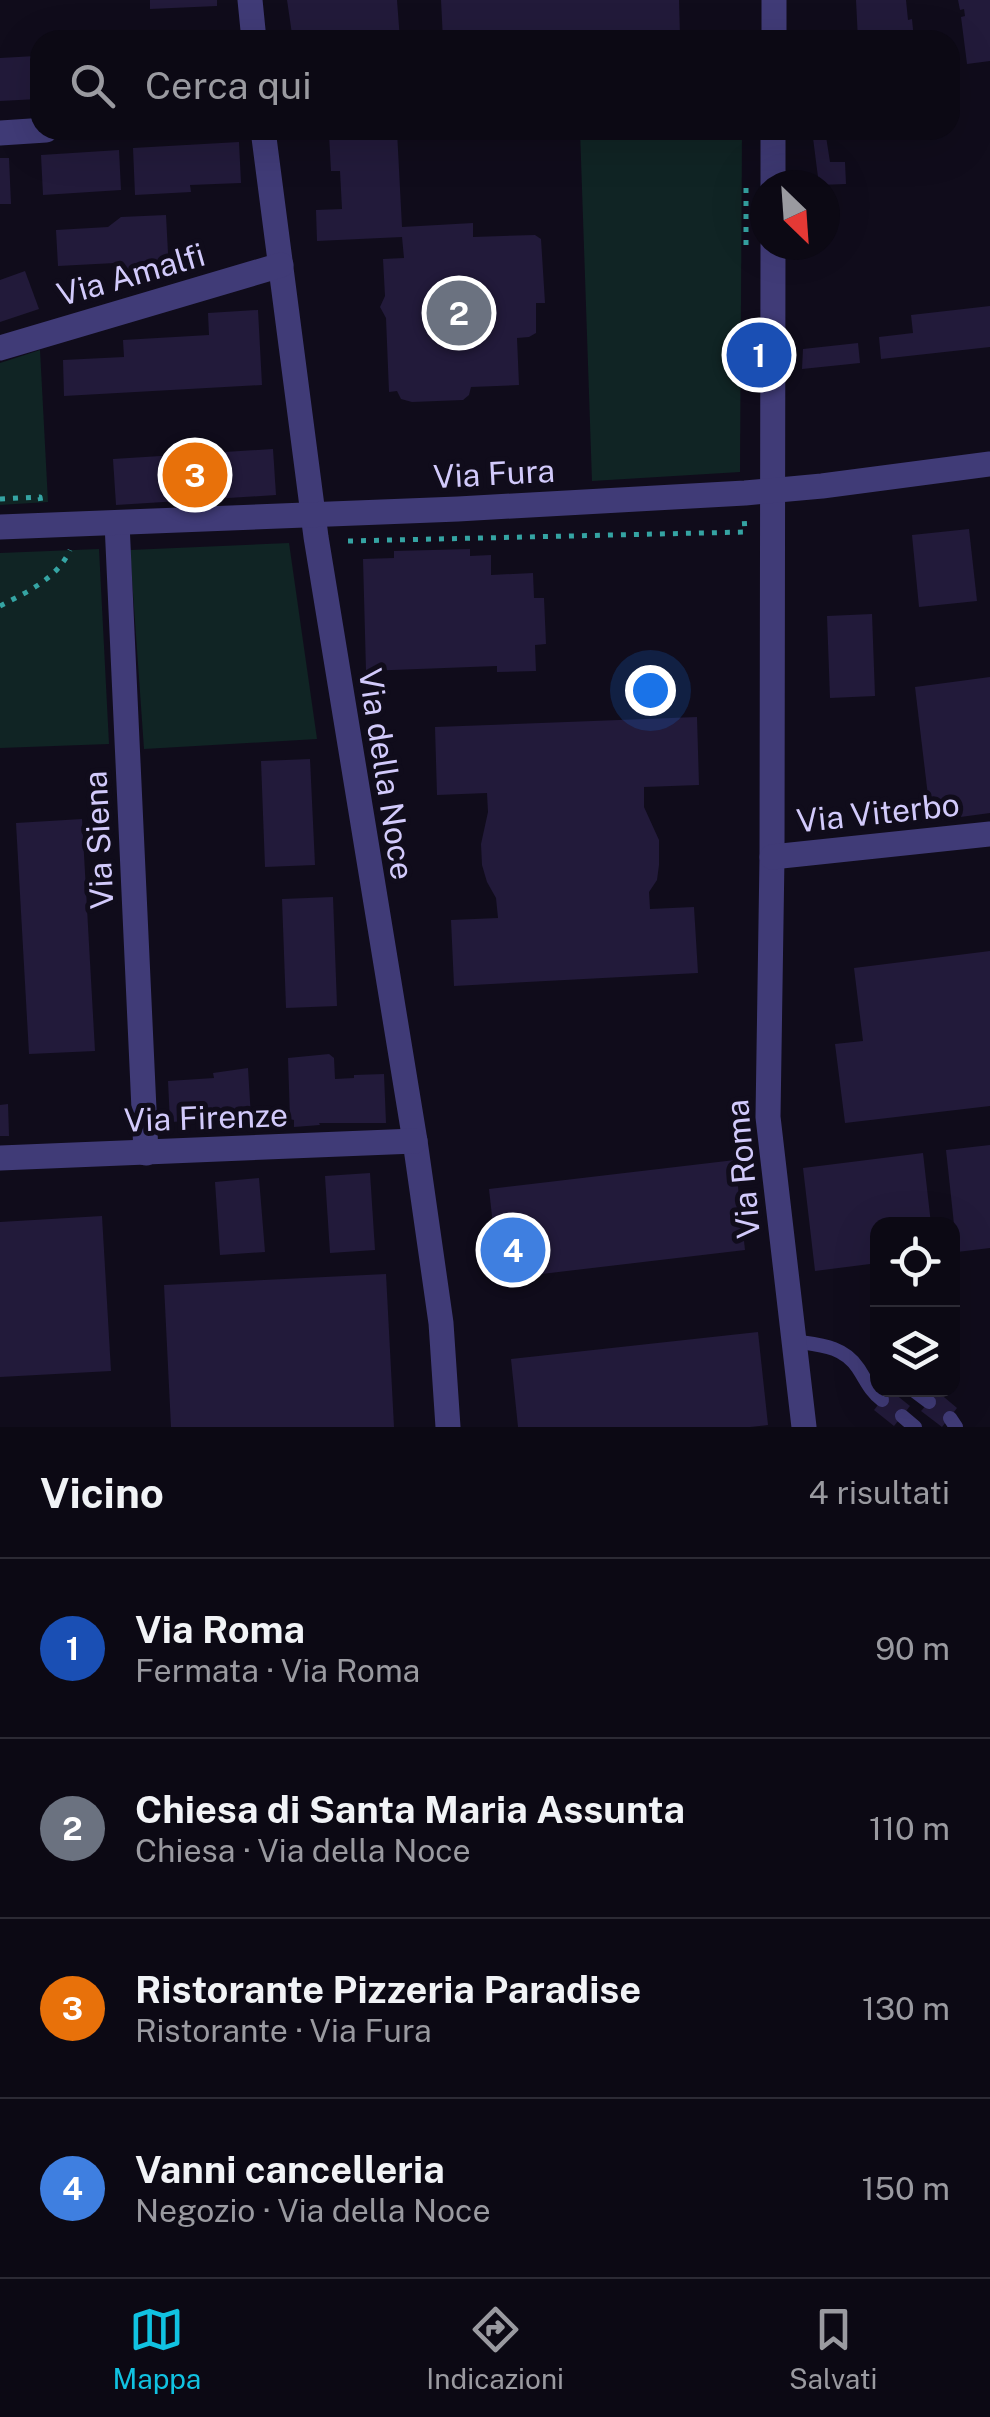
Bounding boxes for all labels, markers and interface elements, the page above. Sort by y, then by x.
search box [30,30,960,140]
icon: search [65,58,120,113]
text: Cerca qui [145,63,312,108]
north arrow [750,170,840,260]
street label: Via Amalfi [53,236,209,313]
pin: 2 [426,276,492,350]
pin: 1 [726,318,792,392]
pin: 3 [162,438,228,512]
street label: Via Fura [432,452,556,495]
your location [625,665,676,716]
street label: Via della Noce [352,666,421,882]
street label: Via Siena [76,770,121,910]
street label: Via Viterbo [795,786,961,839]
street label: Via Firenze [123,1096,289,1139]
street label: Via Roma [718,1098,767,1240]
pin: 4 [480,1212,546,1288]
map controls [870,1217,960,1397]
button: locate [870,1217,960,1307]
button: layers [870,1307,960,1397]
text: Vicino [40,1468,164,1517]
text: 4 risultati [809,1474,950,1511]
text: Via Roma [135,1607,305,1652]
text: 1 [66,1630,79,1667]
text: 90 m [875,1630,950,1667]
text: Fermata · Via Roma [135,1652,420,1689]
text: Chiesa di Santa Maria Assunta [135,1787,685,1832]
text: 2 [62,1810,83,1847]
text: 110 m [869,1810,950,1847]
text: Chiesa · Via della Noce [135,1832,471,1869]
text: Ristorante Pizzeria Paradise [135,1967,641,2012]
text: 3 [62,1990,83,2027]
text: 130 m [862,1990,950,2027]
text: Ristorante · Via Fura [135,2012,432,2049]
text: Vanni cancelleria [135,2147,445,2192]
text: 4 [62,2170,83,2207]
text: 150 m [861,2170,950,2207]
text: Negozio · Via della Noce [135,2192,491,2229]
tab: Mappa [112,2302,201,2395]
tab: Indicazioni [426,2302,564,2395]
tab: Salvati [789,2302,878,2395]

